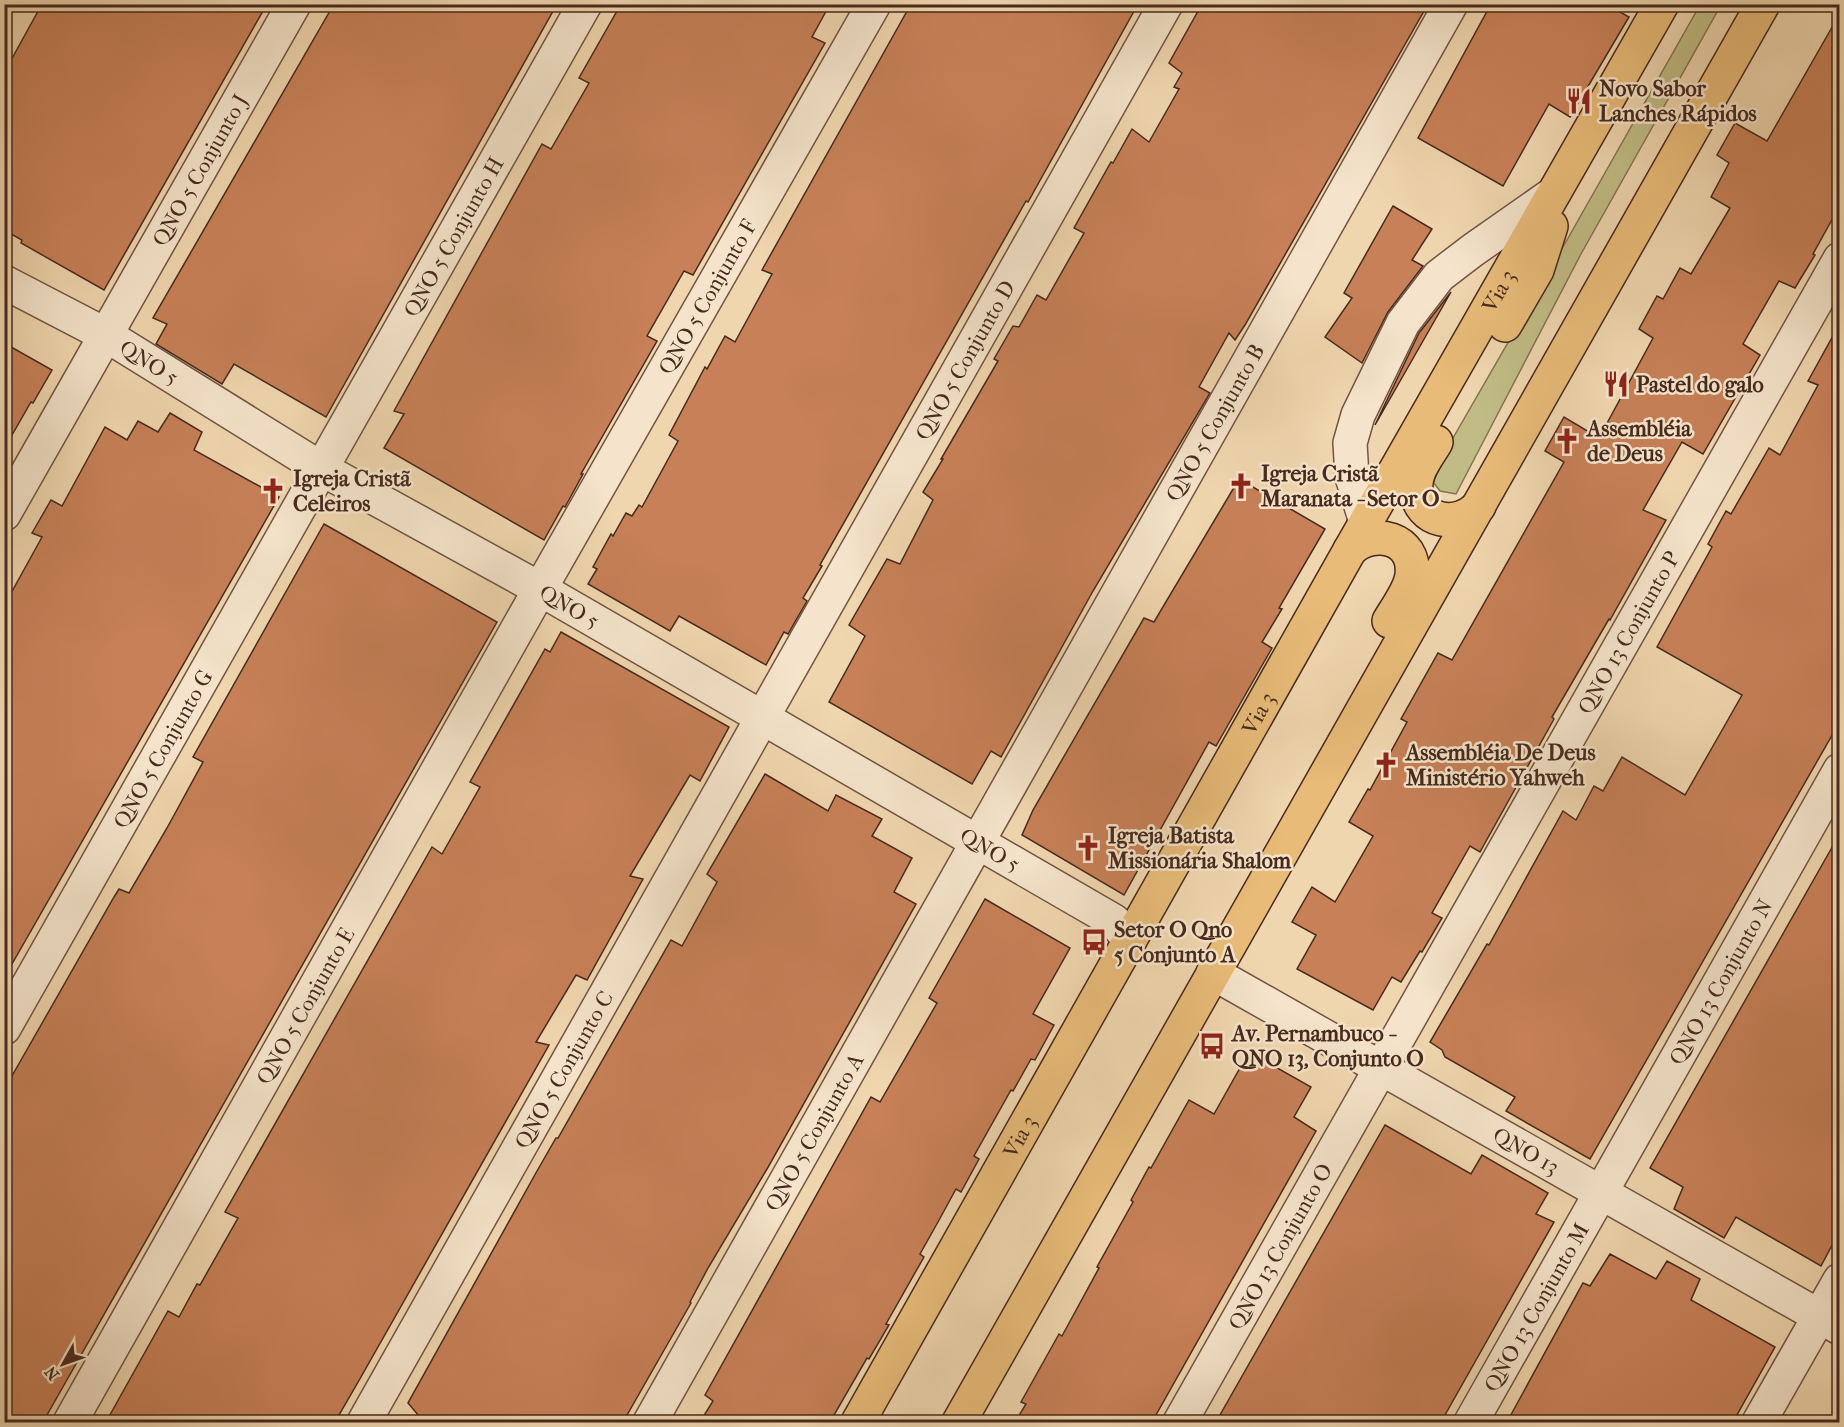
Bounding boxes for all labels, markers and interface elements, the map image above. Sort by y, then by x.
place label: Novo Sabor Lanches Rápidos [1599,76,1757,127]
restaurant icon: Novo Sabor Lanches Rápidos [1564,86,1594,116]
street label: QNO 5 Conjunto J [147,90,254,251]
street label: QNO 5 Conjunto H [398,152,510,322]
street label: QNO 5 Conjunto F [653,215,762,379]
street label: Via 3 [1476,265,1521,318]
street label: QNO 5 Conjunto D [910,276,1021,445]
street label: QNO 5 [114,335,183,391]
street label: QNO 5 Conjunto B [1161,340,1270,506]
restaurant icon: Pastel do galo [1601,369,1631,399]
place label: Pastel do galo [1636,372,1764,398]
place label: Assembléia de Deus [1585,416,1692,467]
church icon: Assembléia de Deus [1552,426,1582,456]
place label: Igreja Cristã Maranata - Setor O [1260,461,1440,512]
place label: Igreja Cristã Celeiros [293,466,412,517]
church icon: Igreja Cristã Maranata - Setor O [1226,471,1256,501]
church icon: Igreja Cristã Celeiros [258,476,288,506]
street label: QNO 13 Conjunto P [1573,547,1686,719]
street label: QNO 5 [534,579,603,634]
street label: QNO 5 Conjunto G [108,665,219,833]
street label: Via 3 [1236,688,1281,740]
place label: Assembléia De Deus Ministério Yahweh [1404,740,1596,791]
church icon: Assembléia De Deus Ministério Yahweh [1371,750,1401,780]
street label: QNO 5 [955,823,1024,878]
place label: Igreja Batista Missionária Shalom [1107,823,1292,874]
church icon: Igreja Batista Missionária Shalom [1073,833,1103,863]
street label: QNO 13 Conjunto N [1664,894,1779,1070]
place label: Setor O Qno 5 Conjunto A [1114,917,1236,968]
street label: QNO 5 Conjunto E [251,923,360,1089]
bus stop icon: Setor O Qno 5 Conjunto A [1079,927,1109,957]
street label: QNO 5 Conjunto C [509,986,619,1154]
place label: Av. Pernambuco - QNO 13, Conjunto O [1230,1021,1424,1072]
bus stop icon: Av. Pernambuco - QNO 13, Conjunto O [1197,1031,1227,1061]
street label: QNO 5 Conjunto A [760,1049,870,1216]
street label: Via 3 [997,1111,1042,1164]
street label: QNO 13 [1488,1122,1564,1180]
street label: QNO 13 Conjunto O [1223,1159,1338,1335]
street label: QNO 13 Conjunto M [1479,1219,1595,1397]
north arrow [33,1334,93,1394]
text: N [40,1362,63,1384]

